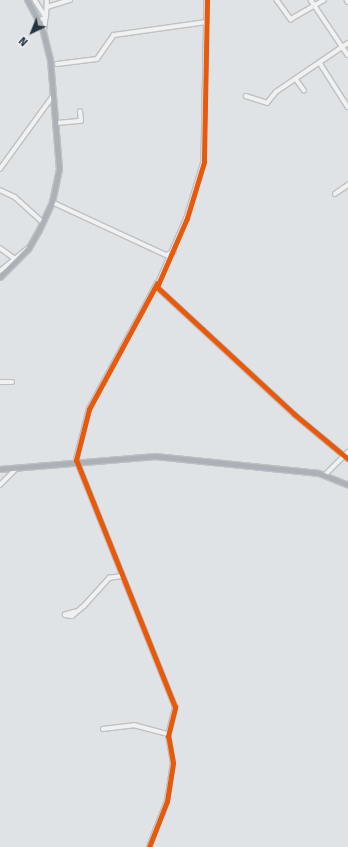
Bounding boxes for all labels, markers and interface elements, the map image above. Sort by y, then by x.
north arrow [12,12,52,52]
text: N [16,34,31,48]

